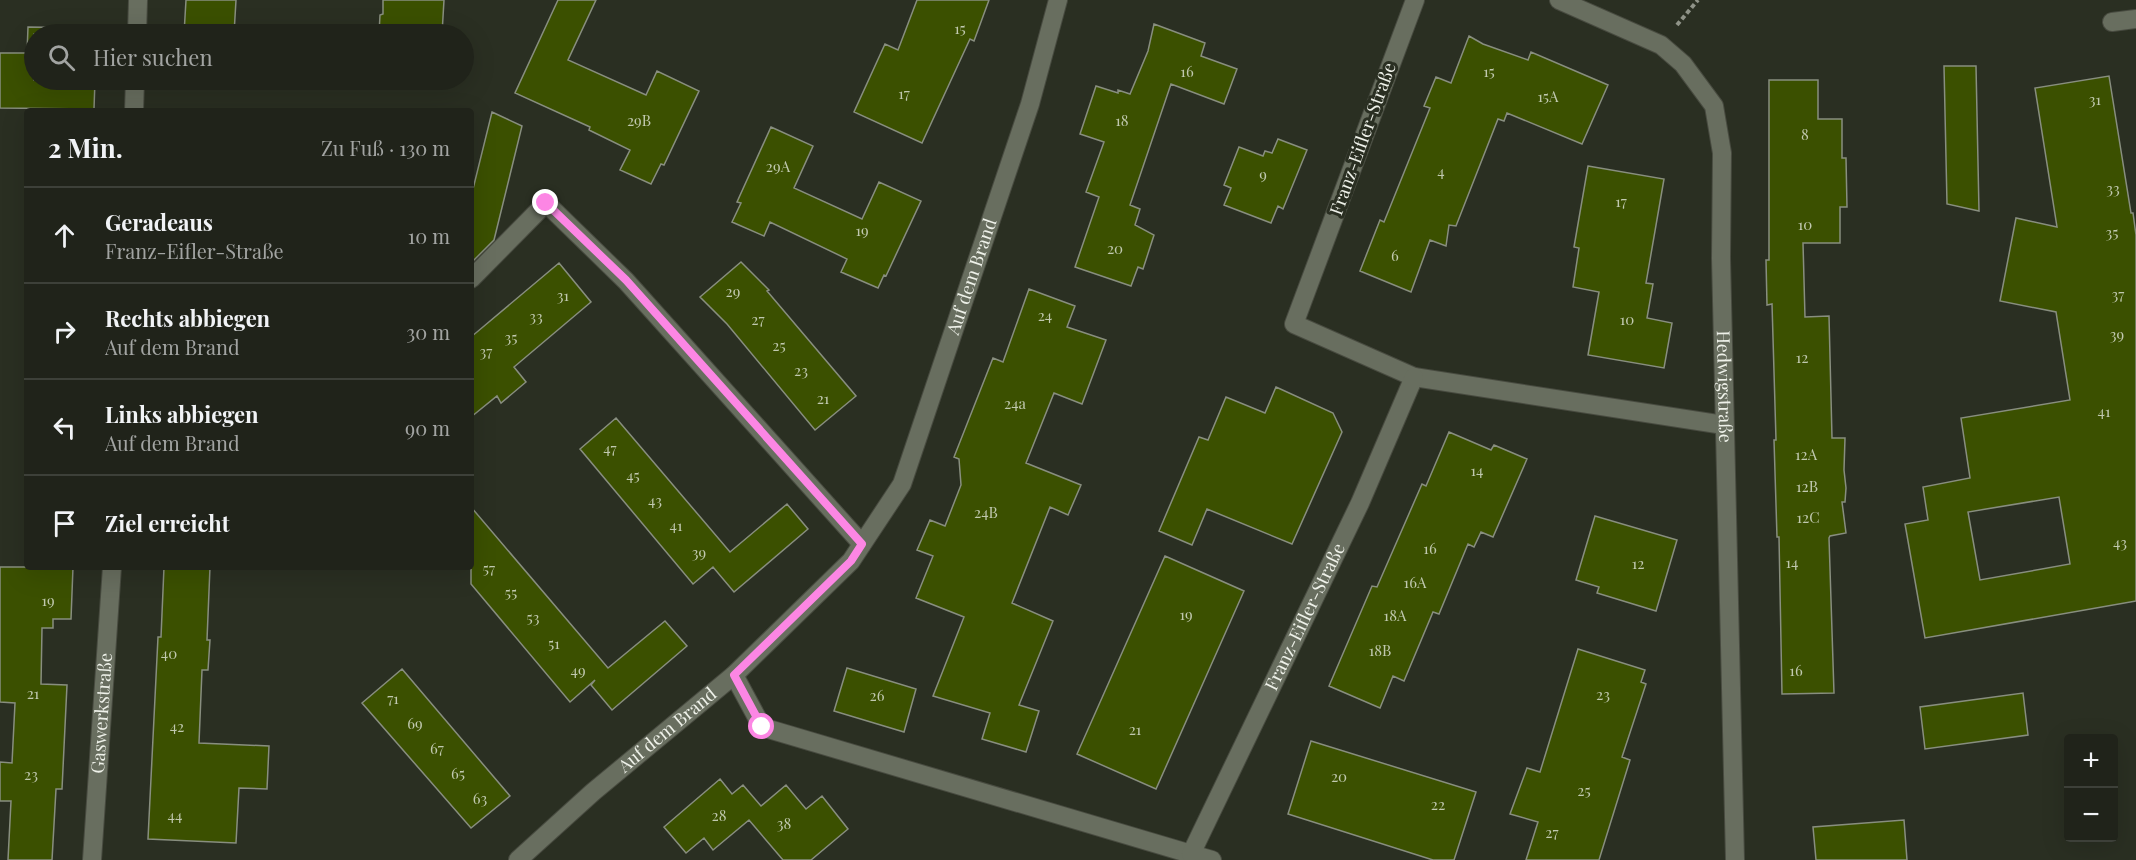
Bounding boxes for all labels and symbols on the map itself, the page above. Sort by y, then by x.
house number: 15 [954,18,966,38]
street label: Franz-Eifler-Straße [1323,59,1401,218]
house number: 16 [1180,61,1194,81]
house number: 15 [1483,61,1495,81]
house number: 17 [898,83,910,103]
house number: 15A [1537,86,1559,106]
house number: 31 [2089,89,2102,109]
house number: 29B [627,110,651,130]
house number: 18 [1115,110,1129,130]
house number: 8 [1801,124,1809,144]
house number: 29A [766,156,791,176]
house number: 4 [1437,161,1445,181]
house number: 9 [1259,164,1267,184]
house number: 33 [2106,178,2120,198]
route end [532,189,558,215]
house number: 17 [1615,191,1627,211]
house number: 10 [1798,214,1812,234]
street label: Auf dem Brand [940,215,1002,338]
house number: 19 [855,220,869,240]
house number: 35 [2106,222,2119,242]
house number: 20 [1107,238,1123,258]
house number: 6 [1391,245,1399,265]
house number: 29 [726,281,740,301]
house number: 37 [2112,284,2124,304]
house number: 31 [557,285,570,305]
house number: 24 [1038,305,1052,325]
house number: 33 [529,306,543,326]
house number: 27 [751,309,765,329]
house number: 10 [1620,309,1634,329]
house number: 39 [2110,324,2124,344]
house number: 35 [505,327,518,347]
street label: Hedwigstraße [1712,330,1738,443]
house number: 25 [772,335,786,355]
house number: 37 [480,341,492,361]
house number: 12 [1796,347,1808,367]
house number: 23 [794,360,808,380]
house number: 21 [817,388,830,408]
house number: 24a [1004,393,1027,413]
house number: 41 [2098,401,2111,421]
house number: 47 [603,438,617,458]
house number: 12A [1795,444,1818,464]
house number: 14 [1471,460,1483,480]
house number: 45 [626,465,640,485]
house number: 12B [1796,476,1818,496]
house number: 43 [648,490,662,510]
house number: 24B [974,502,998,522]
house number: 12C [1796,507,1820,527]
house number: 41 [670,515,683,535]
house number: 43 [2113,532,2127,552]
house number: 16 [1423,538,1437,558]
street label: Franz-Eifler-Straße [1259,539,1350,694]
house number: 39 [692,542,706,562]
house number: 14 [1786,552,1798,572]
house number: 12 [1632,553,1644,573]
house number: 57 [483,558,495,578]
house number: 16A [1404,572,1427,592]
house number: 55 [505,582,517,602]
house number: 19 [41,590,55,610]
house number: 19 [1179,604,1193,624]
house number: 18A [1384,605,1407,625]
house number: 53 [527,607,540,627]
house number: 51 [548,633,560,653]
house number: 18B [1369,640,1391,660]
house number: 40 [161,643,177,663]
street label: Gaswerkstraße [85,652,117,774]
house number: 49 [570,660,586,680]
house number: 16 [1789,660,1803,680]
street label: Auf dem Brand [612,681,722,778]
house number: 21 [27,683,40,703]
house number: 23 [1596,684,1610,704]
house number: 26 [870,685,885,705]
house number: 71 [387,688,399,708]
house number: 69 [407,713,423,733]
route start [748,713,774,739]
house number: 42 [170,716,184,736]
house number: 21 [1129,719,1142,739]
house number: 67 [430,738,444,758]
house number: 65 [451,763,465,783]
house number: 23 [24,764,38,784]
house number: 20 [1331,766,1347,786]
house number: 25 [1577,780,1591,800]
house number: 63 [473,788,487,808]
house number: 22 [1431,794,1445,814]
house number: 44 [168,805,182,825]
house number: 28 [712,805,727,825]
house number: 38 [777,813,791,833]
house number: 27 [1545,822,1559,842]

